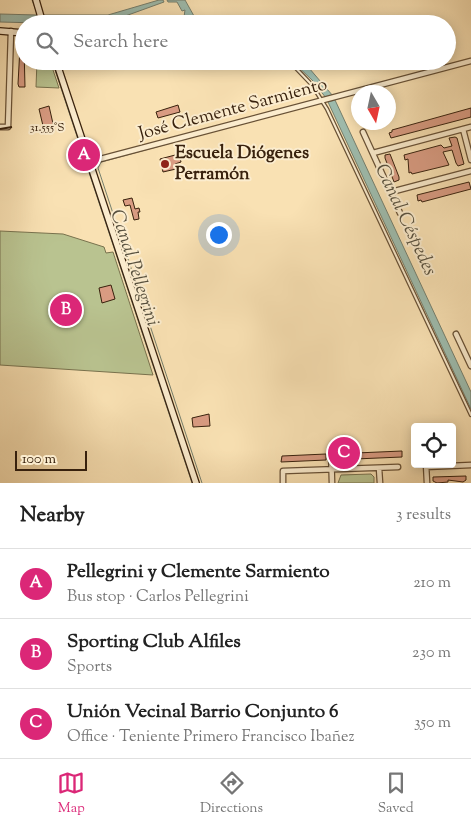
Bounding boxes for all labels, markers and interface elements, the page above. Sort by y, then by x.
search box [15,15,456,70]
icon: search [33,29,61,57]
text: Search here [73,29,168,56]
street label: José Clemente Sarmiento [135,72,330,148]
north arrow [351,85,396,130]
text: 31.555°S [30,119,64,137]
pin: A [68,136,100,174]
place label: Escuela Diógenes Perramón [175,141,309,188]
marker: Escuela Diógenes Perramón [159,158,171,170]
water label: Canal Céspedes [367,160,443,280]
water label: Canal Pellegrini [102,206,166,330]
your location [206,222,232,248]
pin: B [50,291,82,329]
map controls [411,423,456,468]
button: locate [411,423,456,468]
pin: C [328,434,360,472]
scale bar [15,448,88,471]
text: 100 m [22,450,56,470]
text: Nearby [20,501,85,531]
text: 3 results [396,504,451,527]
text: Pellegrini y Clemente Sarmiento [67,559,330,586]
text: A [30,572,43,595]
text: 210 m [413,572,451,595]
text: Bus stop · Carlos Pellegrini [67,586,249,609]
text: Sporting Club Alfiles [67,629,241,656]
text: B [31,642,41,665]
text: 230 m [412,642,451,665]
text: Sports [67,656,112,679]
text: Unión Vecinal Barrio Conjunto 6 [67,699,339,726]
text: C [30,712,42,735]
text: 350 m [414,712,451,735]
text: Office · Teniente Primero Francisco Ibañez [67,726,355,749]
tab: Map [57,769,85,819]
tab: Directions [200,769,263,819]
tab: Saved [378,769,414,819]

